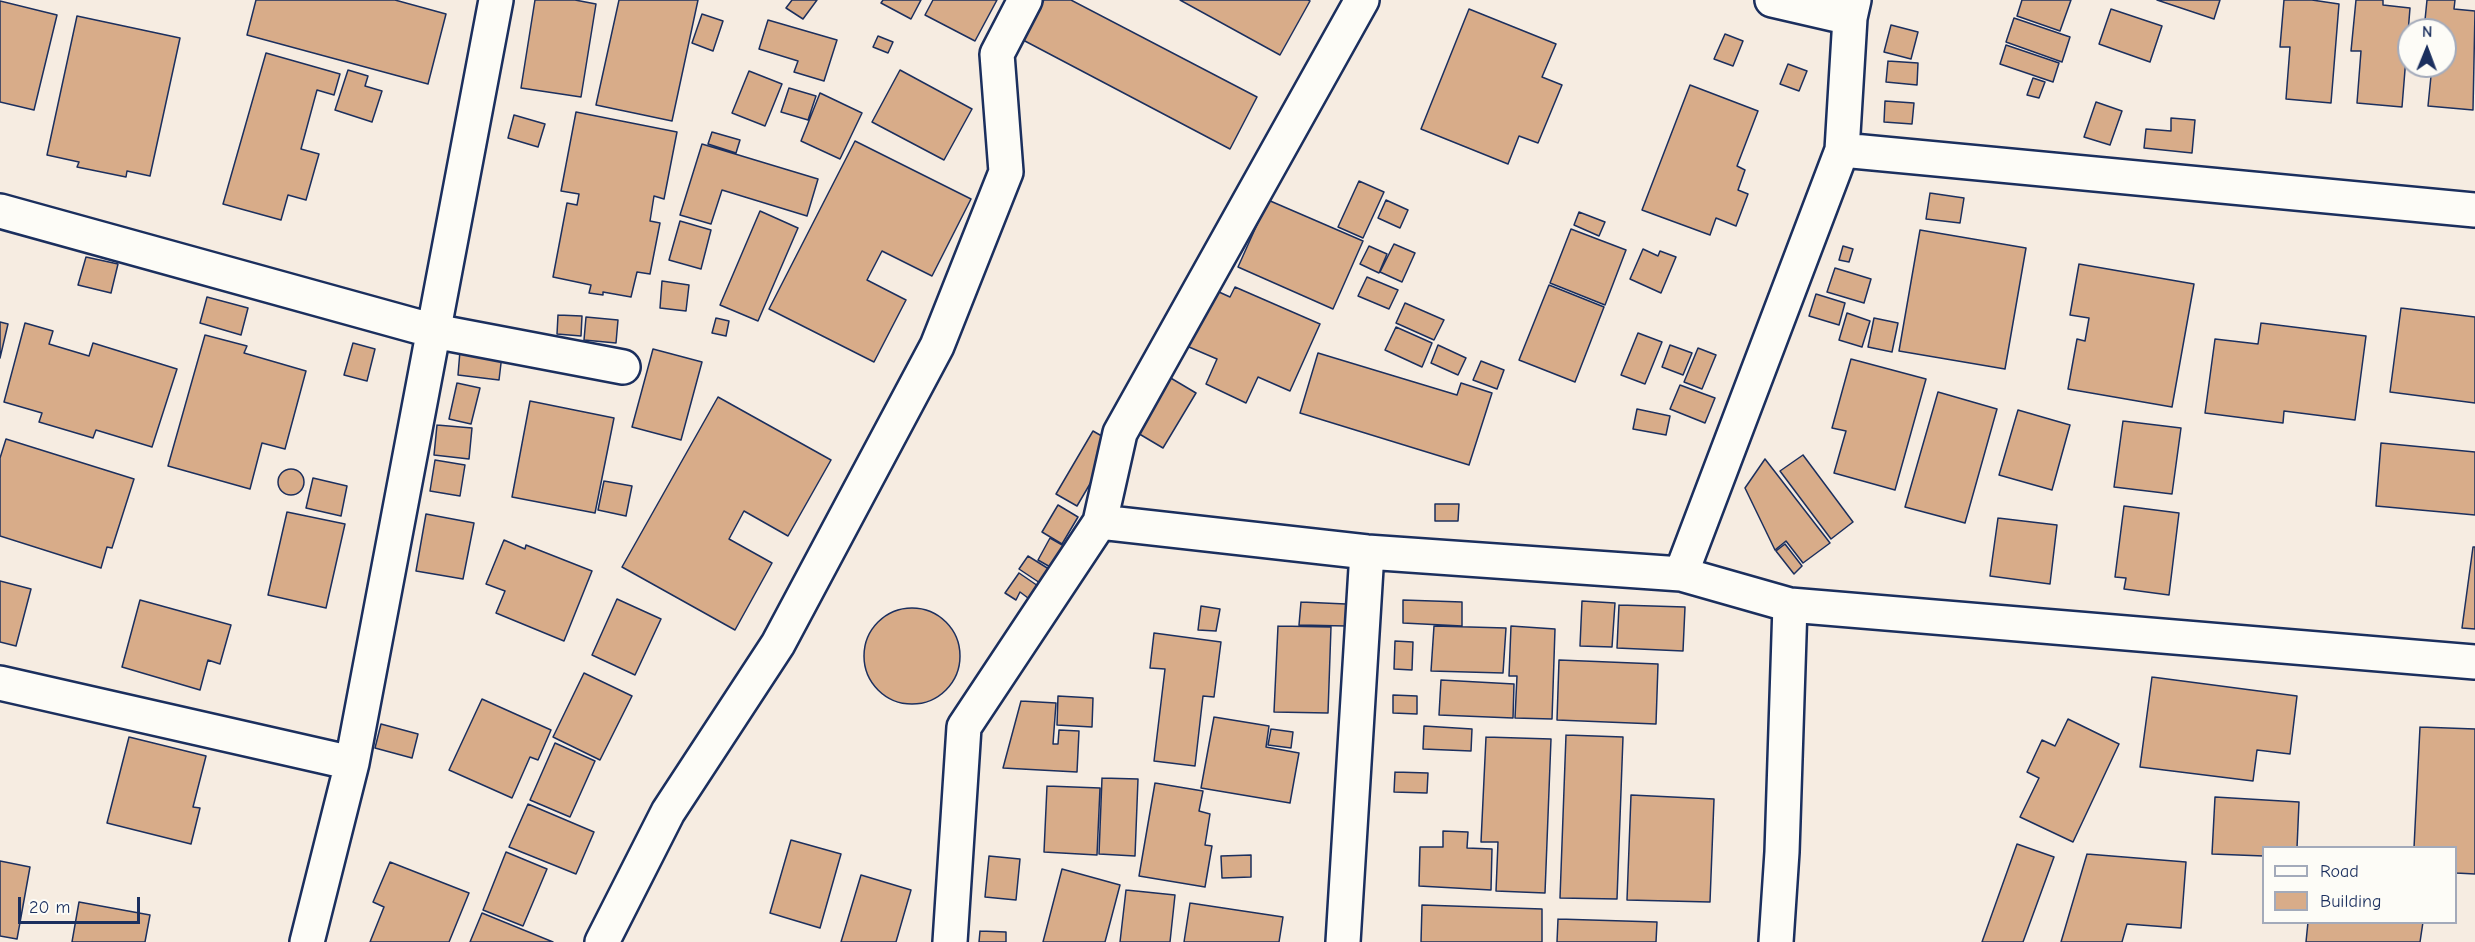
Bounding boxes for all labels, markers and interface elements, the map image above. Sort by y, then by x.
north arrow [2397,18,2457,78]
text: N [2422,23,2433,41]
legend [2262,846,2457,924]
text: Road [2320,861,2359,882]
scale bar [21,885,142,923]
text: Building [2320,891,2382,912]
text: 20 m [29,897,70,918]

